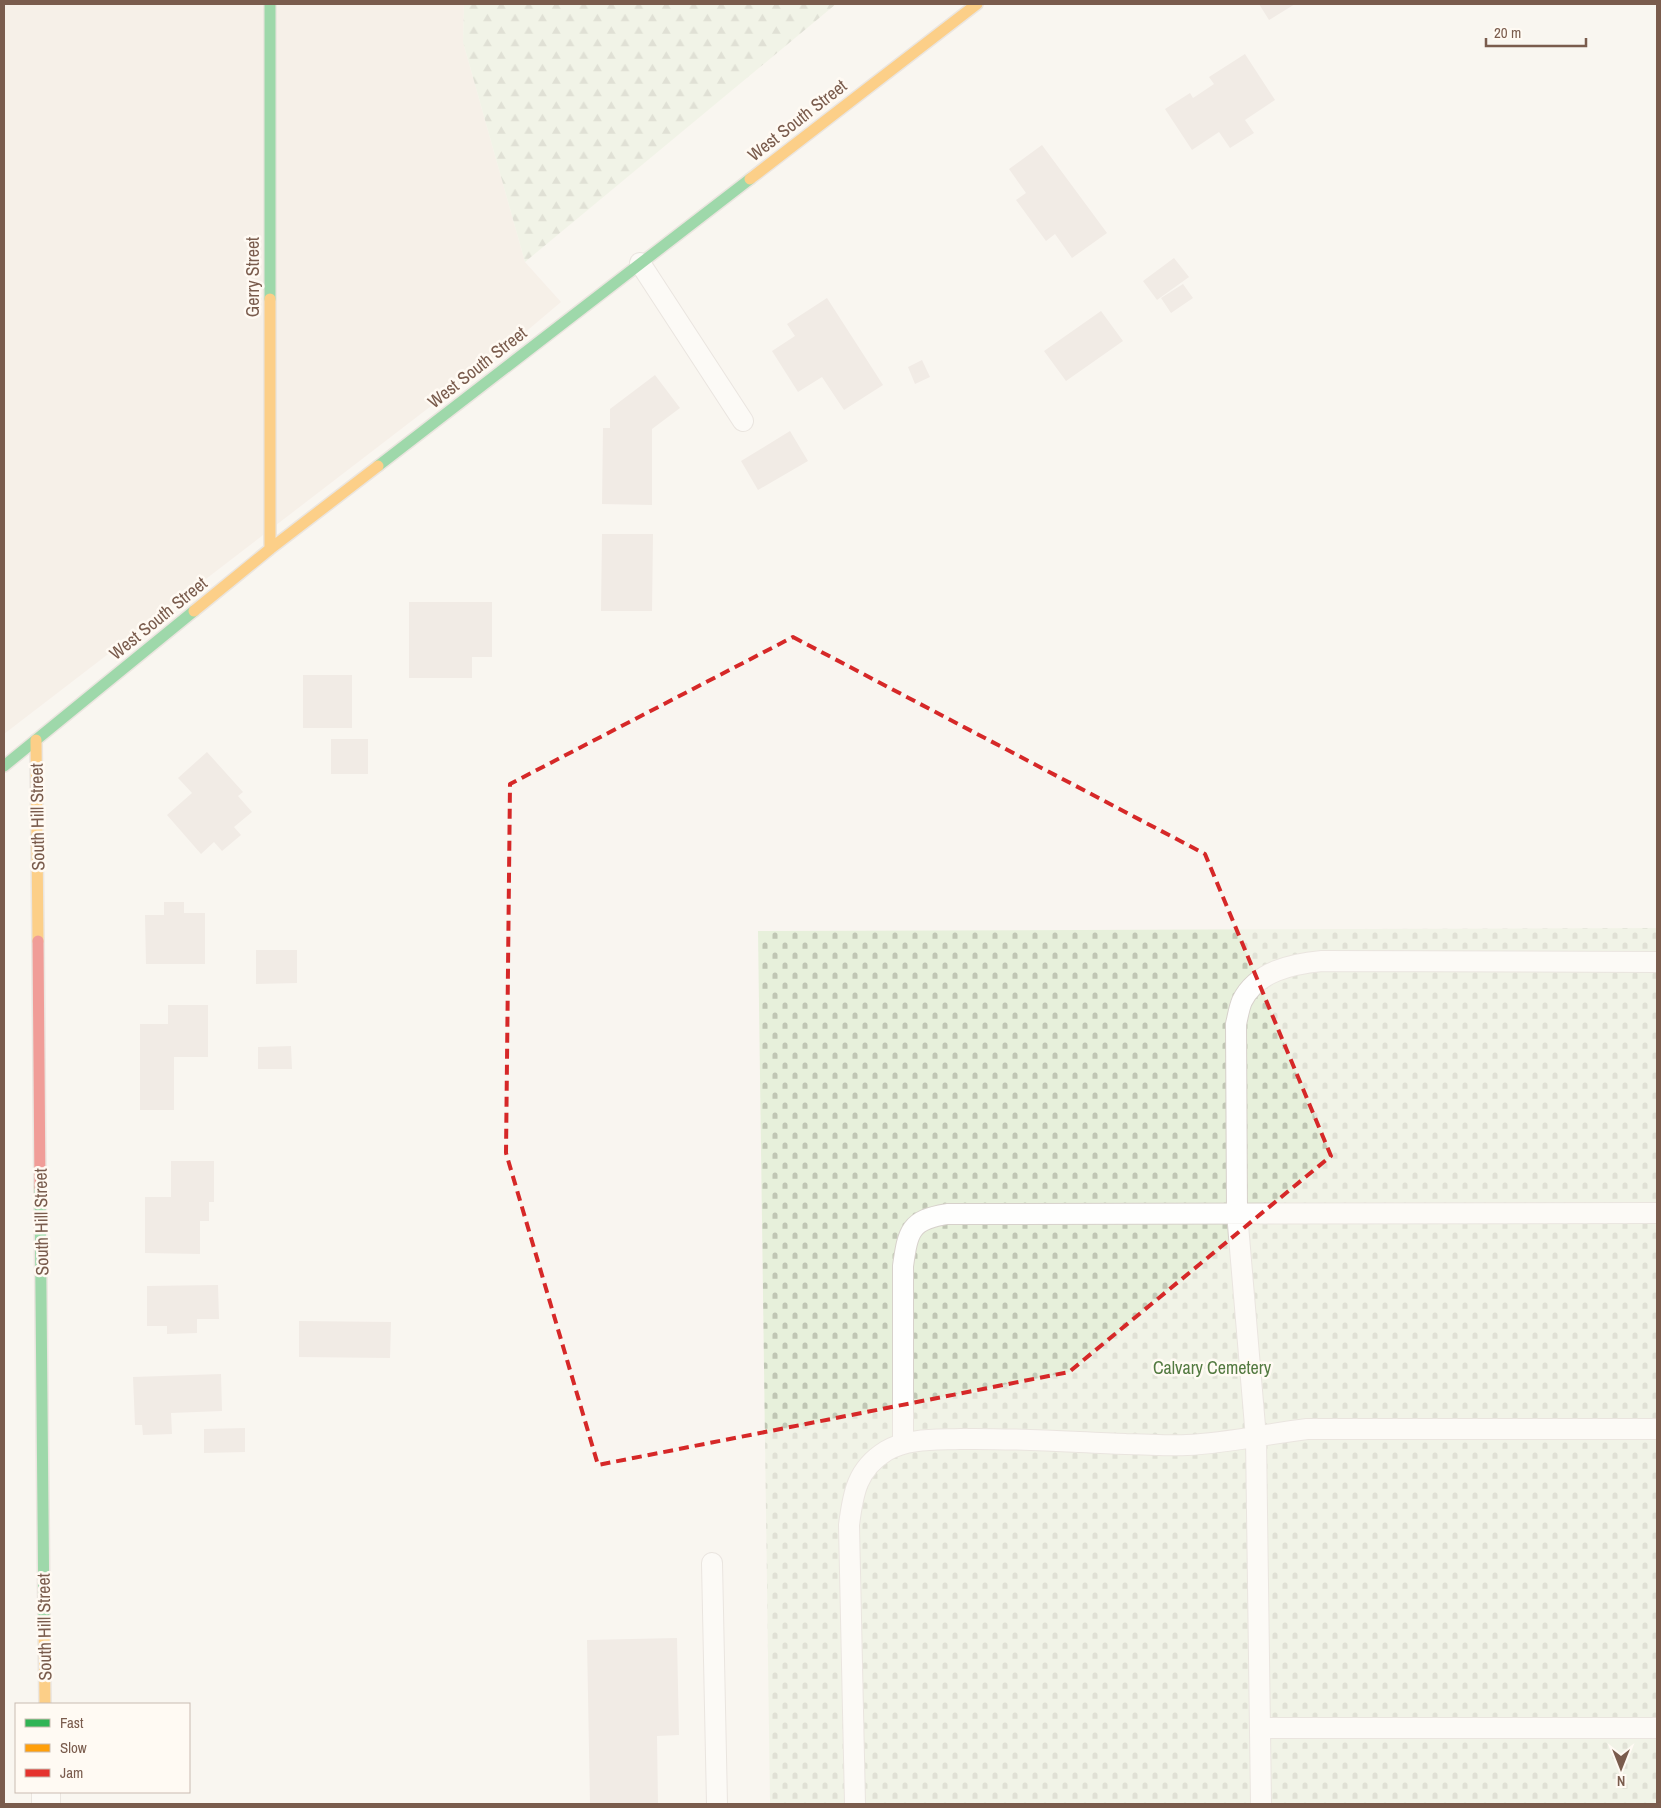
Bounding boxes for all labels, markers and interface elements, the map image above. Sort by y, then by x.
scale bar [1486,15,1586,47]
text: 20 m [1494,22,1521,43]
street label: West South Street [742,73,852,167]
street label: Gerry Street [240,237,265,317]
street label: West South Street [422,320,532,414]
street label: West South Street [104,571,212,665]
street label: South Hill Street [24,763,50,871]
street label: South Hill Street [28,1168,54,1276]
park label: Calvary Cemetery [1153,1355,1272,1380]
street label: South Hill Street [31,1573,57,1681]
legend [15,1703,190,1793]
text: Fast [60,1712,84,1733]
text: Slow [60,1737,87,1758]
north arrow [1596,1743,1646,1793]
text: Jam [60,1762,83,1783]
text: N [1617,1772,1625,1790]

